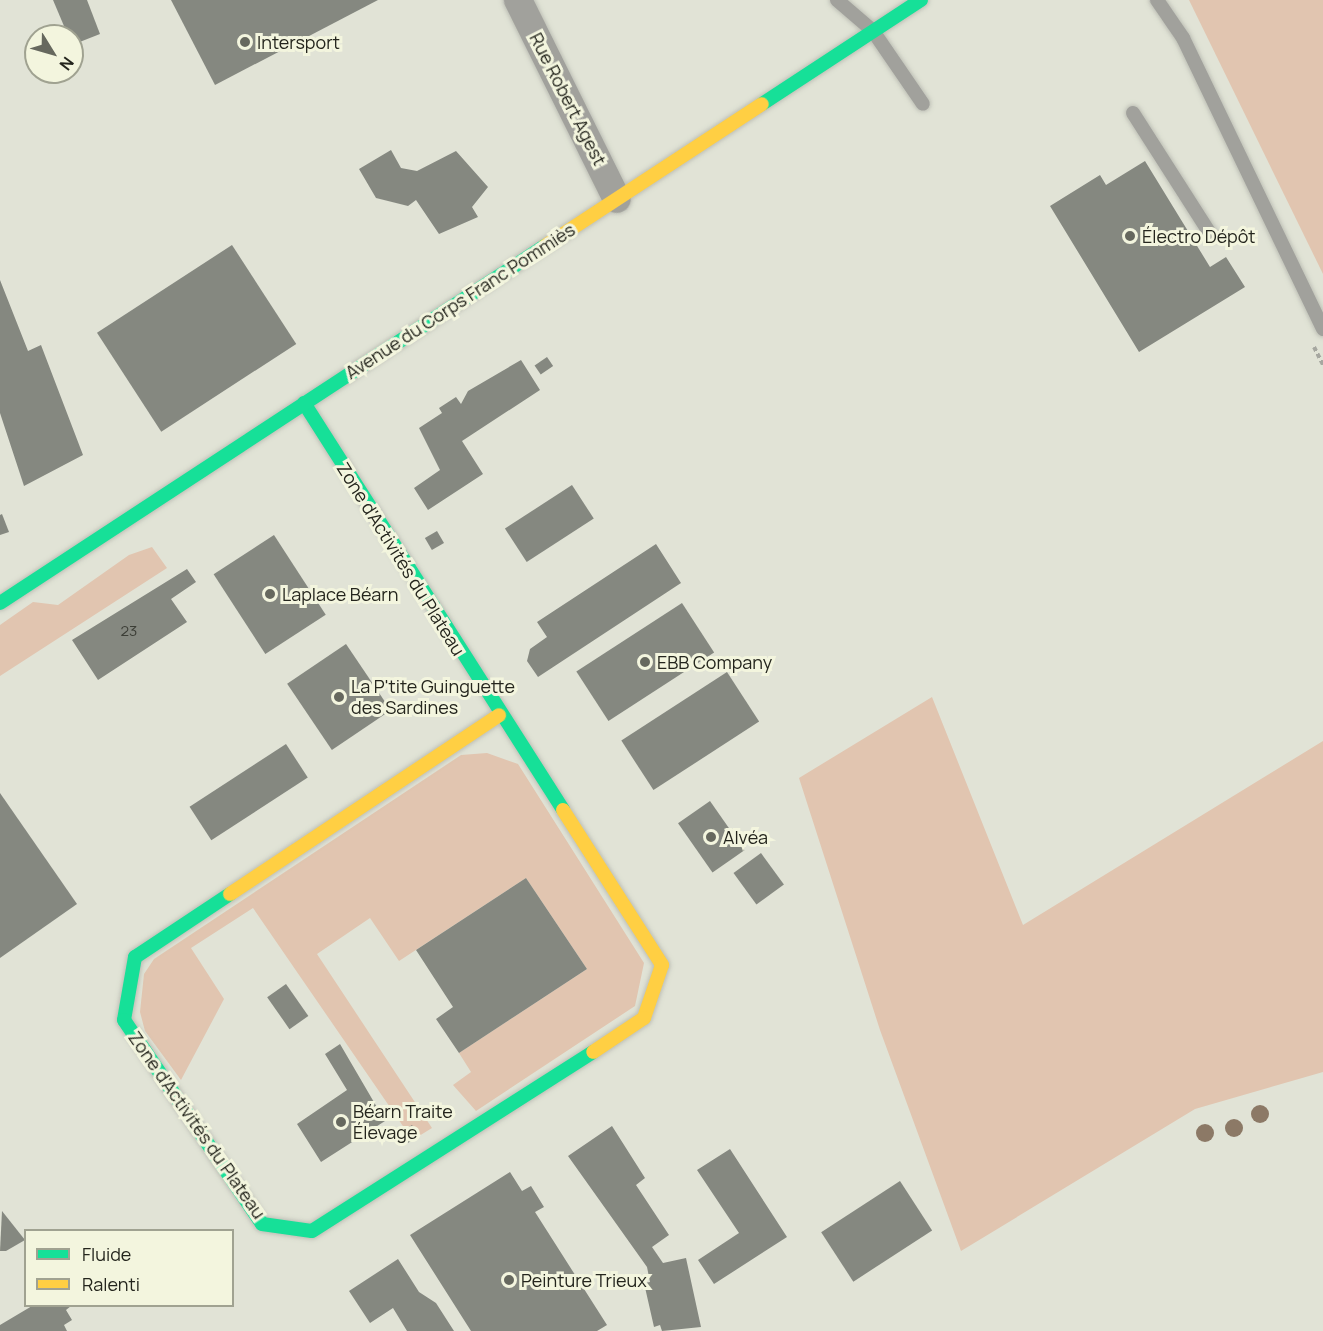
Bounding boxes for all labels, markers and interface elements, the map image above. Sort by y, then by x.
north arrow [24,24,84,84]
street label: Rue Robert Agest [525,29,611,169]
place label: Intersport [257,31,340,53]
marker: Intersport [238,35,252,49]
text: N [55,52,79,75]
street label: Avenue du Corps Franc Pommiès [341,219,579,383]
place label: Électro Dépôt [1142,225,1256,247]
marker: Électro Dépôt [1123,229,1137,243]
street label: Zone d'Activités du Plateau [333,458,469,660]
place label: Laplace Béarn [282,583,398,605]
marker: Laplace Béarn [263,587,277,601]
house number: 23 [121,622,137,640]
place label: EBB Company [657,651,772,673]
marker: EBB Company [638,655,652,669]
place label: La P'tite Guinguette des Sardines [351,676,515,718]
marker: La P'tite Guinguette des Sardines [332,690,346,704]
place label: Alvéa [723,826,768,848]
marker: Alvéa [704,830,718,844]
street label: Zone d'Activités du Plateau [124,1027,270,1223]
place label: Béarn Traite Élevage [353,1101,453,1144]
marker: Béarn Traite Élevage [334,1115,348,1129]
legend [24,1229,234,1307]
text: Fluide [82,1242,131,1266]
place label: Peinture Trieux [521,1269,647,1291]
text: Ralenti [82,1272,140,1296]
marker: Peinture Trieux [502,1273,516,1287]

